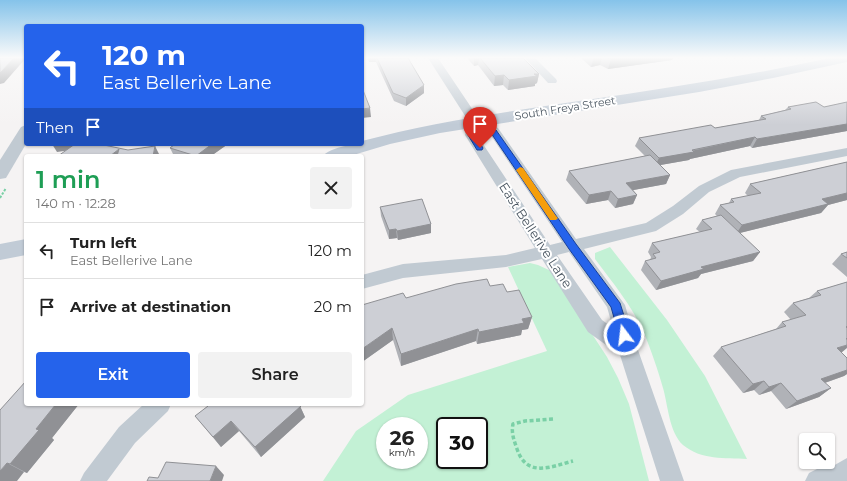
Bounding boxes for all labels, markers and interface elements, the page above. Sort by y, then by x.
text: 120 m [102,38,186,72]
icon: left [36,40,88,92]
text: East Bellerive Lane [102,72,272,94]
street label: South Freya Street [514,93,617,123]
pin [463,107,497,148]
icon: arrive [469,113,491,135]
icon: arrive [82,116,104,138]
text: Then [36,118,74,137]
text: 1 min [36,165,100,194]
button: close [310,167,352,209]
street label: East Bellerive Lane [496,179,576,291]
text: 140 m · 12:28 [36,195,116,211]
text: Turn left [70,233,137,252]
icon: left [36,240,58,262]
text: 120 m [308,241,352,260]
text: East Bellerive Lane [70,252,192,268]
icon: arrive [36,296,58,318]
text: Arrive at destination [70,297,231,316]
text: 20 m [314,297,352,316]
position arrow [603,314,645,356]
button: Exit [36,352,190,398]
button: Share [198,352,352,398]
speed limit sign: 30 [436,417,488,469]
text: 26 [390,426,414,450]
map controls [799,433,835,469]
button: search [799,433,835,469]
text: km/h [389,446,415,459]

